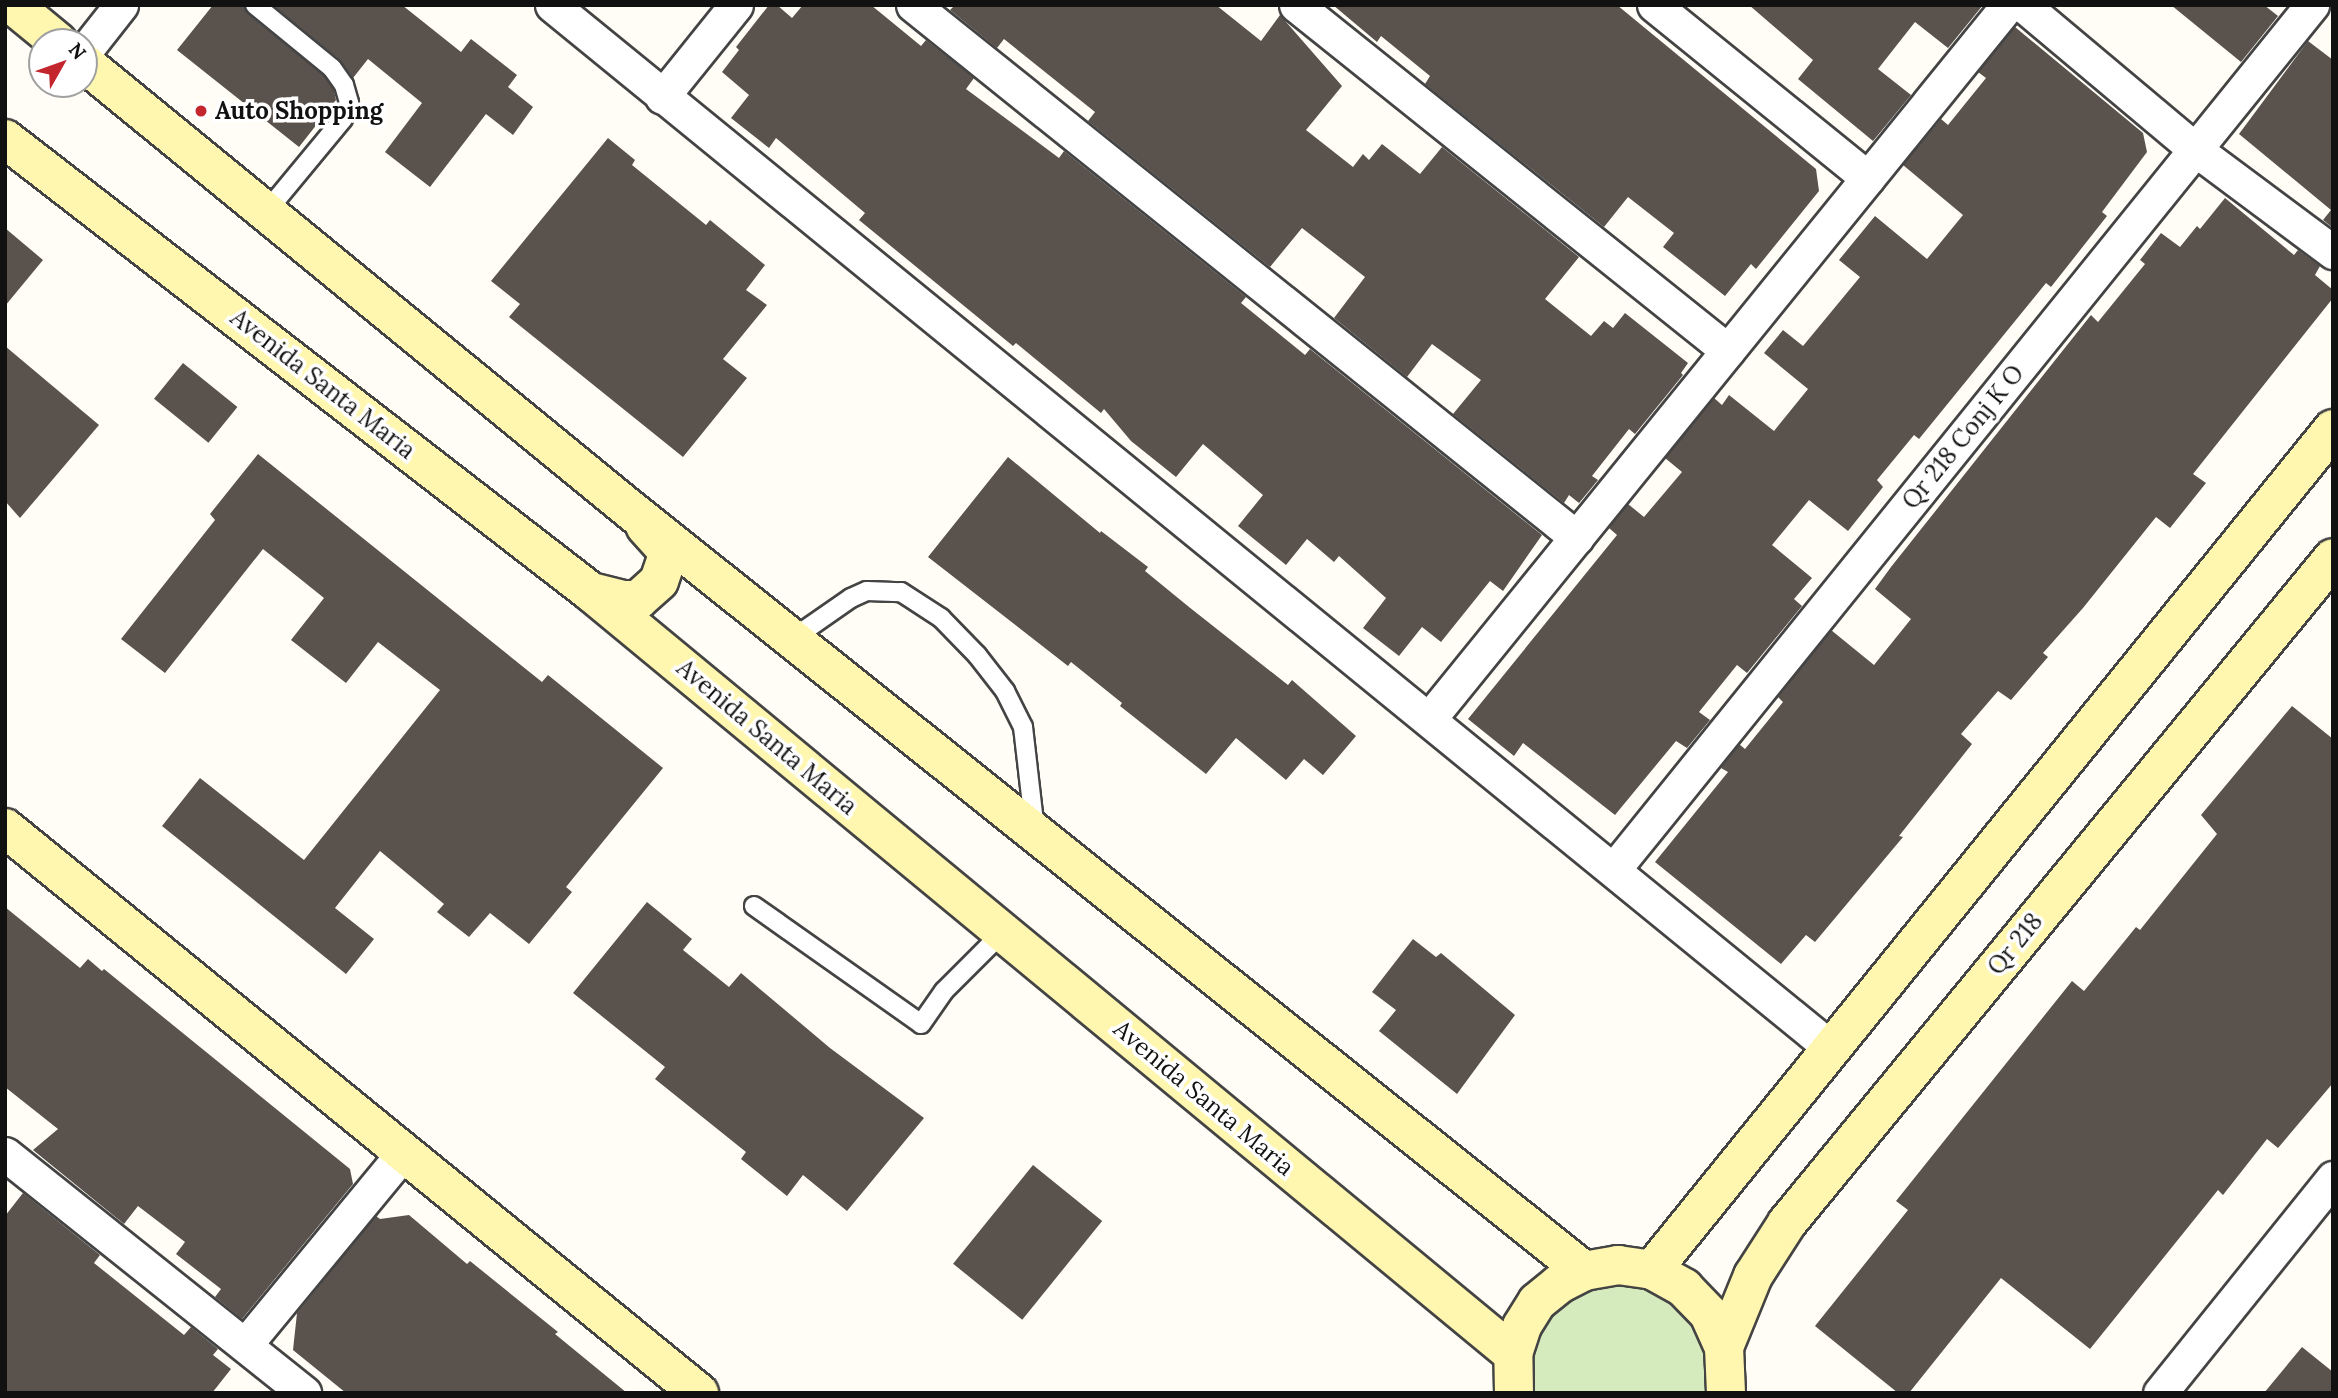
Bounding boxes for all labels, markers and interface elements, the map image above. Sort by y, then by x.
north arrow [28,28,98,98]
text: N [64,37,91,64]
place label: Auto Shopping [215,97,383,125]
marker: Auto Shopping [193,103,209,119]
street label: Avenida Santa Maria [225,303,421,465]
street label: Qr 218 Conj K O [1896,359,2030,515]
street label: Avenida Santa Maria [671,653,863,821]
street label: Qr 218 [1981,907,2049,981]
street label: Avenida Santa Maria [1108,1014,1300,1182]

